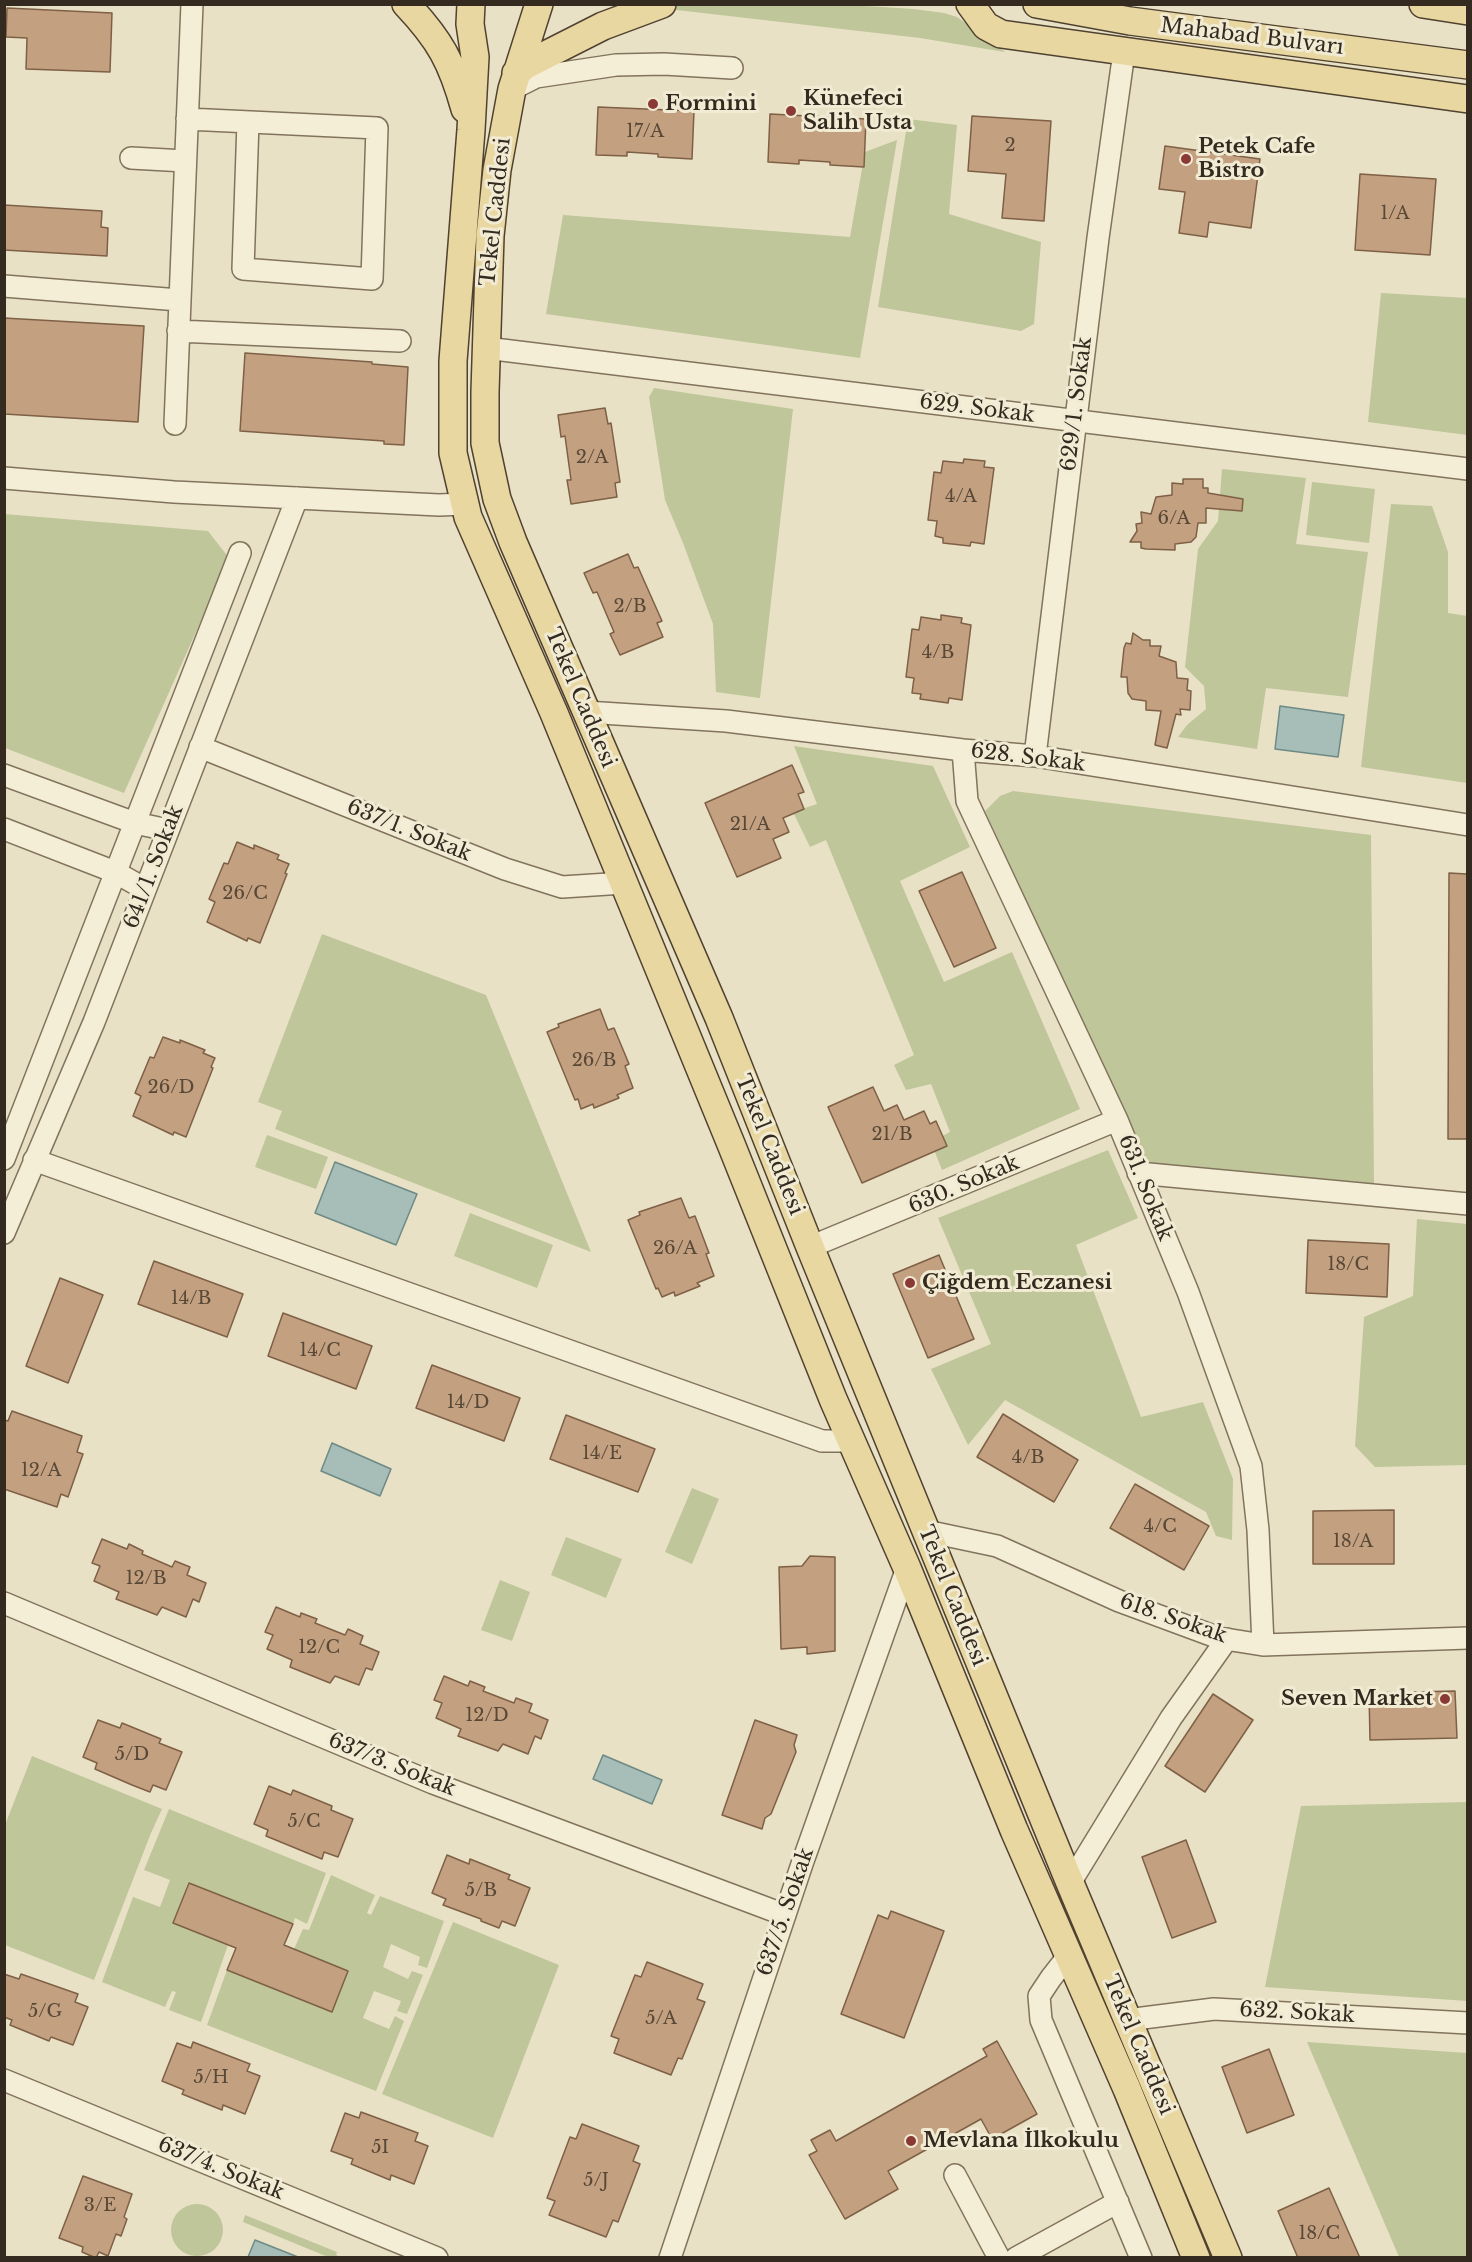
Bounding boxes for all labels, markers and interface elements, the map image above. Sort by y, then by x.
street label: Mahabad Bulvarı [1159,13,1345,61]
place label: Künefeci Salih Usta [803,86,912,136]
place label: Formini [665,91,757,117]
marker: Formini [646,97,660,111]
marker: Künefeci Salih Usta [784,104,798,118]
house number: 17/A [626,121,664,143]
place label: Petek Cafe Bistro [1198,134,1315,184]
house number: 2 [1004,135,1016,157]
street label: Tekel Caddesi [476,136,516,288]
marker: Petek Cafe Bistro [1179,152,1193,166]
house number: 1/A [1380,203,1410,225]
street label: 629/1. Sokak [1056,335,1098,473]
street label: 629. Sokak [918,389,1036,429]
house number: 2/A [576,447,608,469]
house number: 4/A [945,486,977,508]
house number: 6/A [1157,508,1191,530]
house number: 2/B [613,596,647,618]
street label: Tekel Caddesi [539,624,621,772]
house number: 4/B [922,642,954,664]
street label: 628. Sokak [969,738,1087,778]
street label: 637/1. Sokak [343,795,475,867]
street label: 641/1. Sokak [119,802,189,932]
house number: 21/A [730,814,770,836]
house number: 26/C [222,883,268,905]
house number: 26/B [572,1050,616,1072]
street label: Tekel Caddesi [729,1071,809,1219]
house number: 26/D [148,1077,194,1099]
house number: 21/B [871,1124,913,1146]
street label: 631. Sokak [1112,1131,1178,1245]
street label: 630. Sokak [905,1150,1023,1220]
house number: 26/A [653,1238,697,1260]
house number: 18/C [1327,1254,1369,1276]
place label: Çiğdem Eczanesi [922,1270,1112,1296]
marker: Çiğdem Eczanesi [903,1276,917,1290]
house number: 14/B [171,1288,211,1310]
house number: 14/C [299,1340,341,1362]
house number: 14/D [447,1392,489,1414]
house number: 14/E [582,1443,622,1465]
house number: 4/B [1012,1447,1044,1469]
house number: 12/A [21,1460,61,1482]
house number: 4/C [1143,1516,1177,1538]
street label: Tekel Caddesi [912,1522,992,1670]
house number: 18/A [1333,1531,1373,1553]
house number: 12/B [125,1568,167,1590]
street label: 618. Sokak [1116,1589,1230,1649]
house number: 12/C [298,1637,340,1659]
place label: Seven Market [1281,1686,1433,1712]
marker: Seven Market [1438,1692,1452,1706]
house number: 12/D [465,1705,509,1727]
street label: 637/3. Sokak [324,1728,460,1802]
house number: 5/D [115,1744,149,1766]
house number: 5/C [288,1811,320,1833]
street label: 637/5. Sokak [752,1845,820,1979]
house number: 5/B [465,1880,497,1902]
street label: Tekel Caddesi [1097,1971,1179,2119]
street label: 632. Sokak [1239,1997,1355,2029]
house number: 5/G [28,2001,62,2023]
house number: 5/A [645,2008,677,2030]
house number: 5/H [193,2067,229,2089]
place label: Mevlana İlkokulu [923,2128,1119,2154]
street label: 637/4. Sokak [154,2132,288,2206]
marker: Mevlana İlkokulu [904,2134,918,2148]
house number: 5I [371,2137,389,2159]
house number: 5/J [583,2170,609,2192]
house number: 3/E [84,2195,116,2217]
house number: 18/C [1298,2223,1340,2245]

